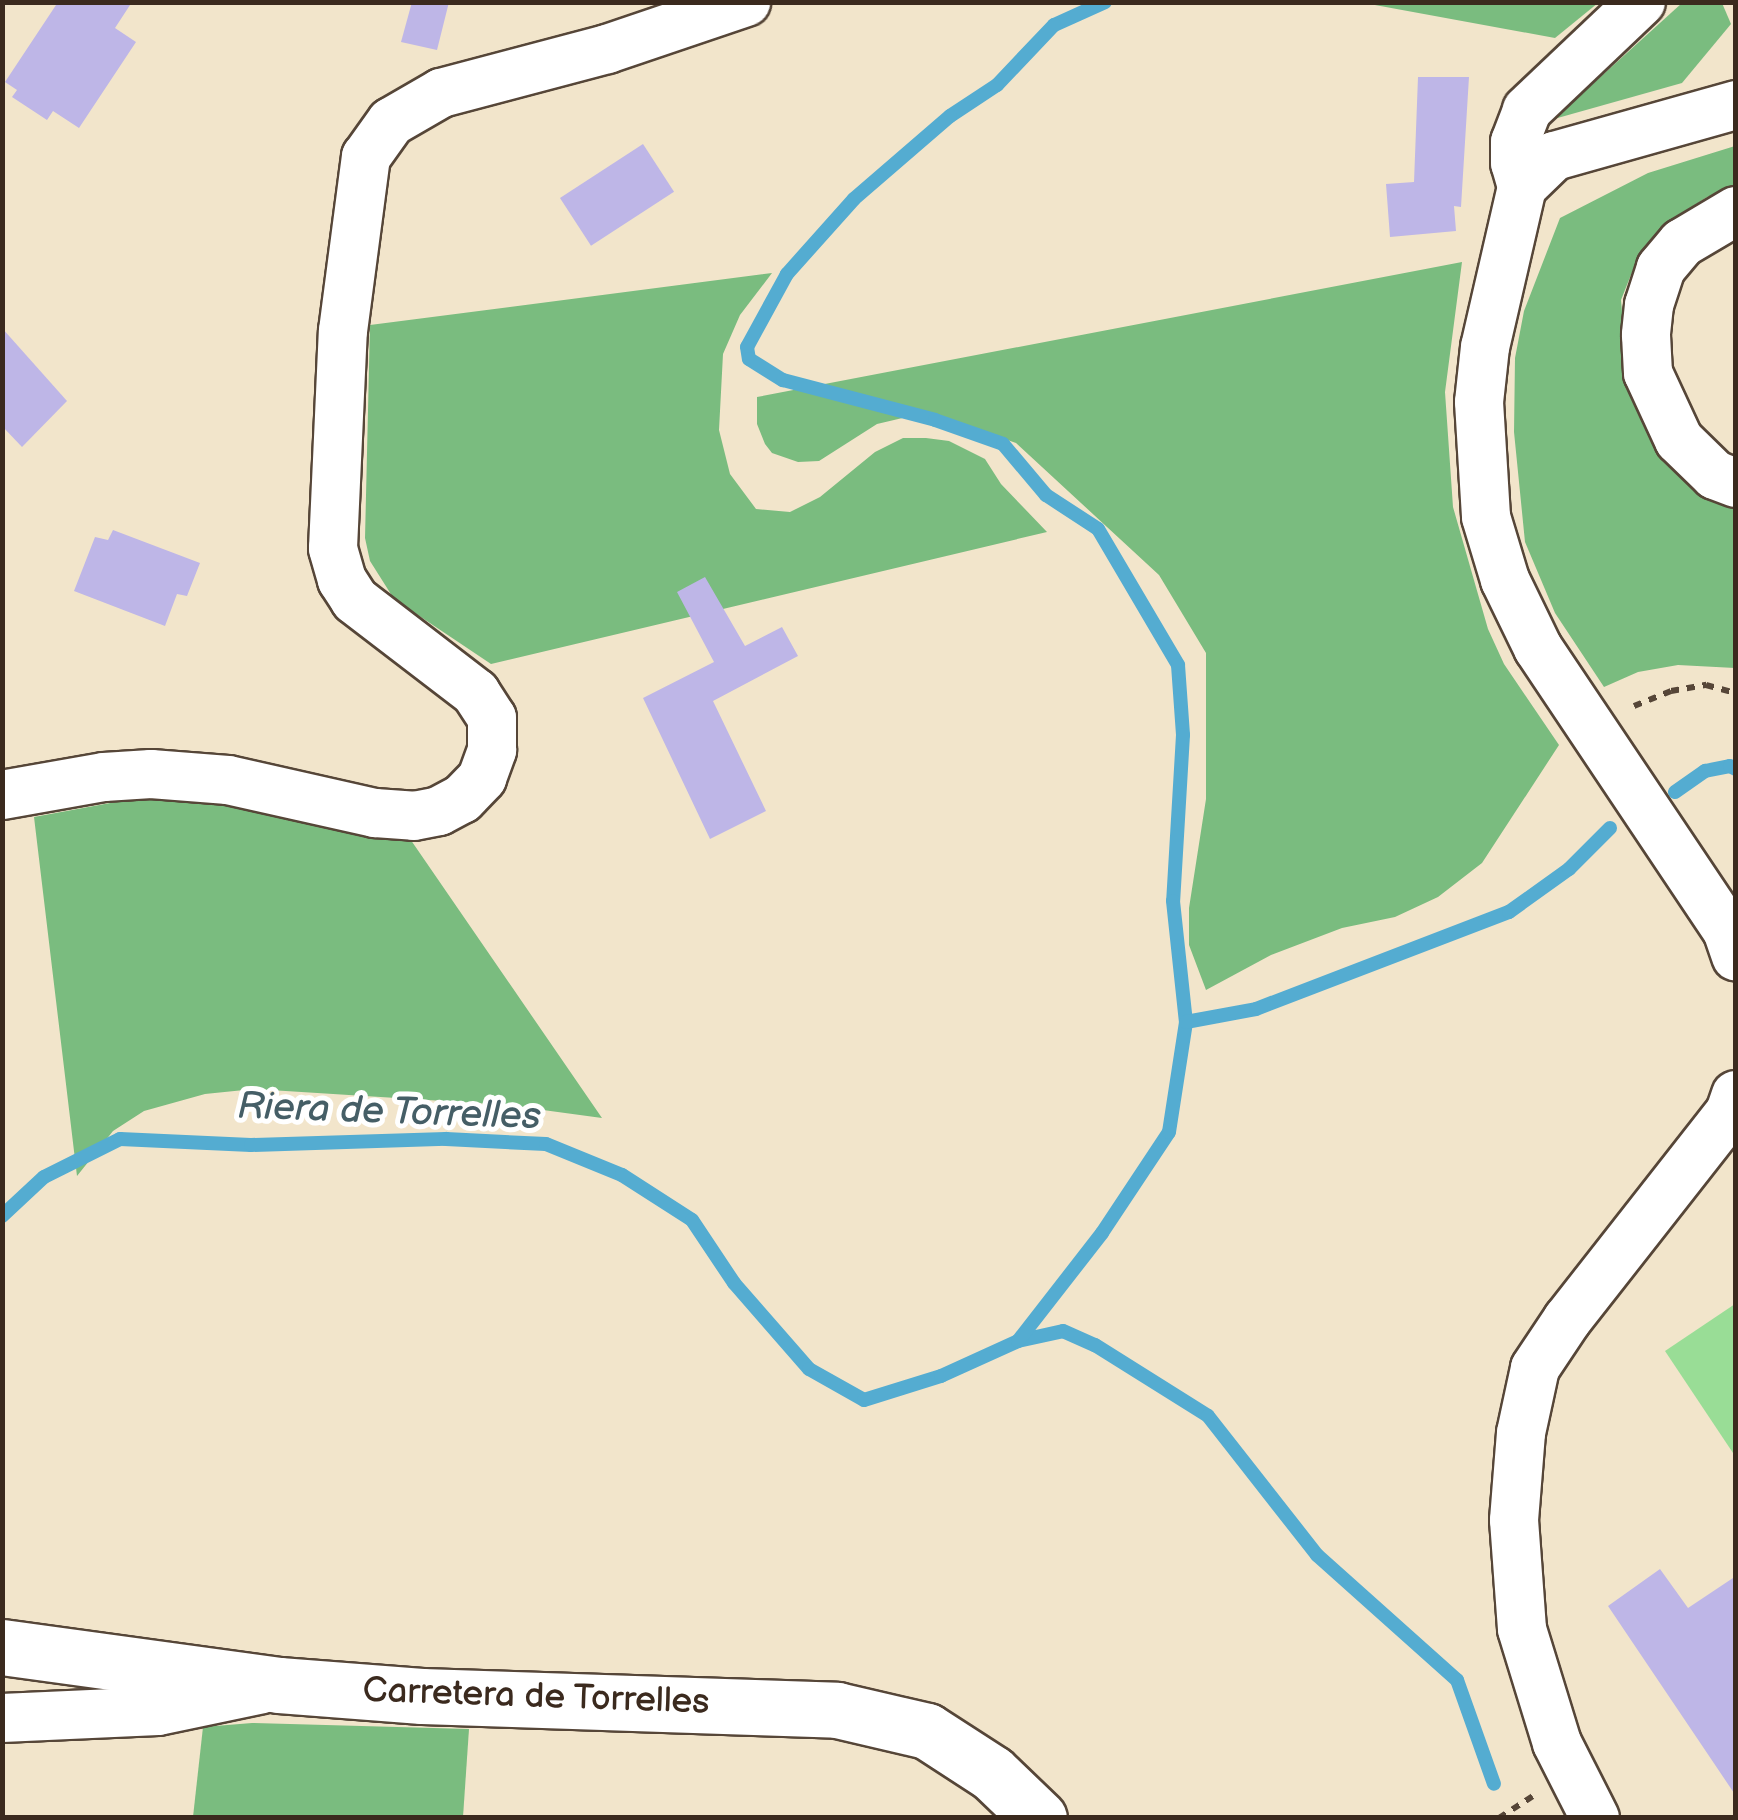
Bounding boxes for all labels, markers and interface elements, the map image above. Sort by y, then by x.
water label: Riera de Torrelles [236,1084,542,1140]
street label: Carretera de Torrelles [361,1670,711,1724]

